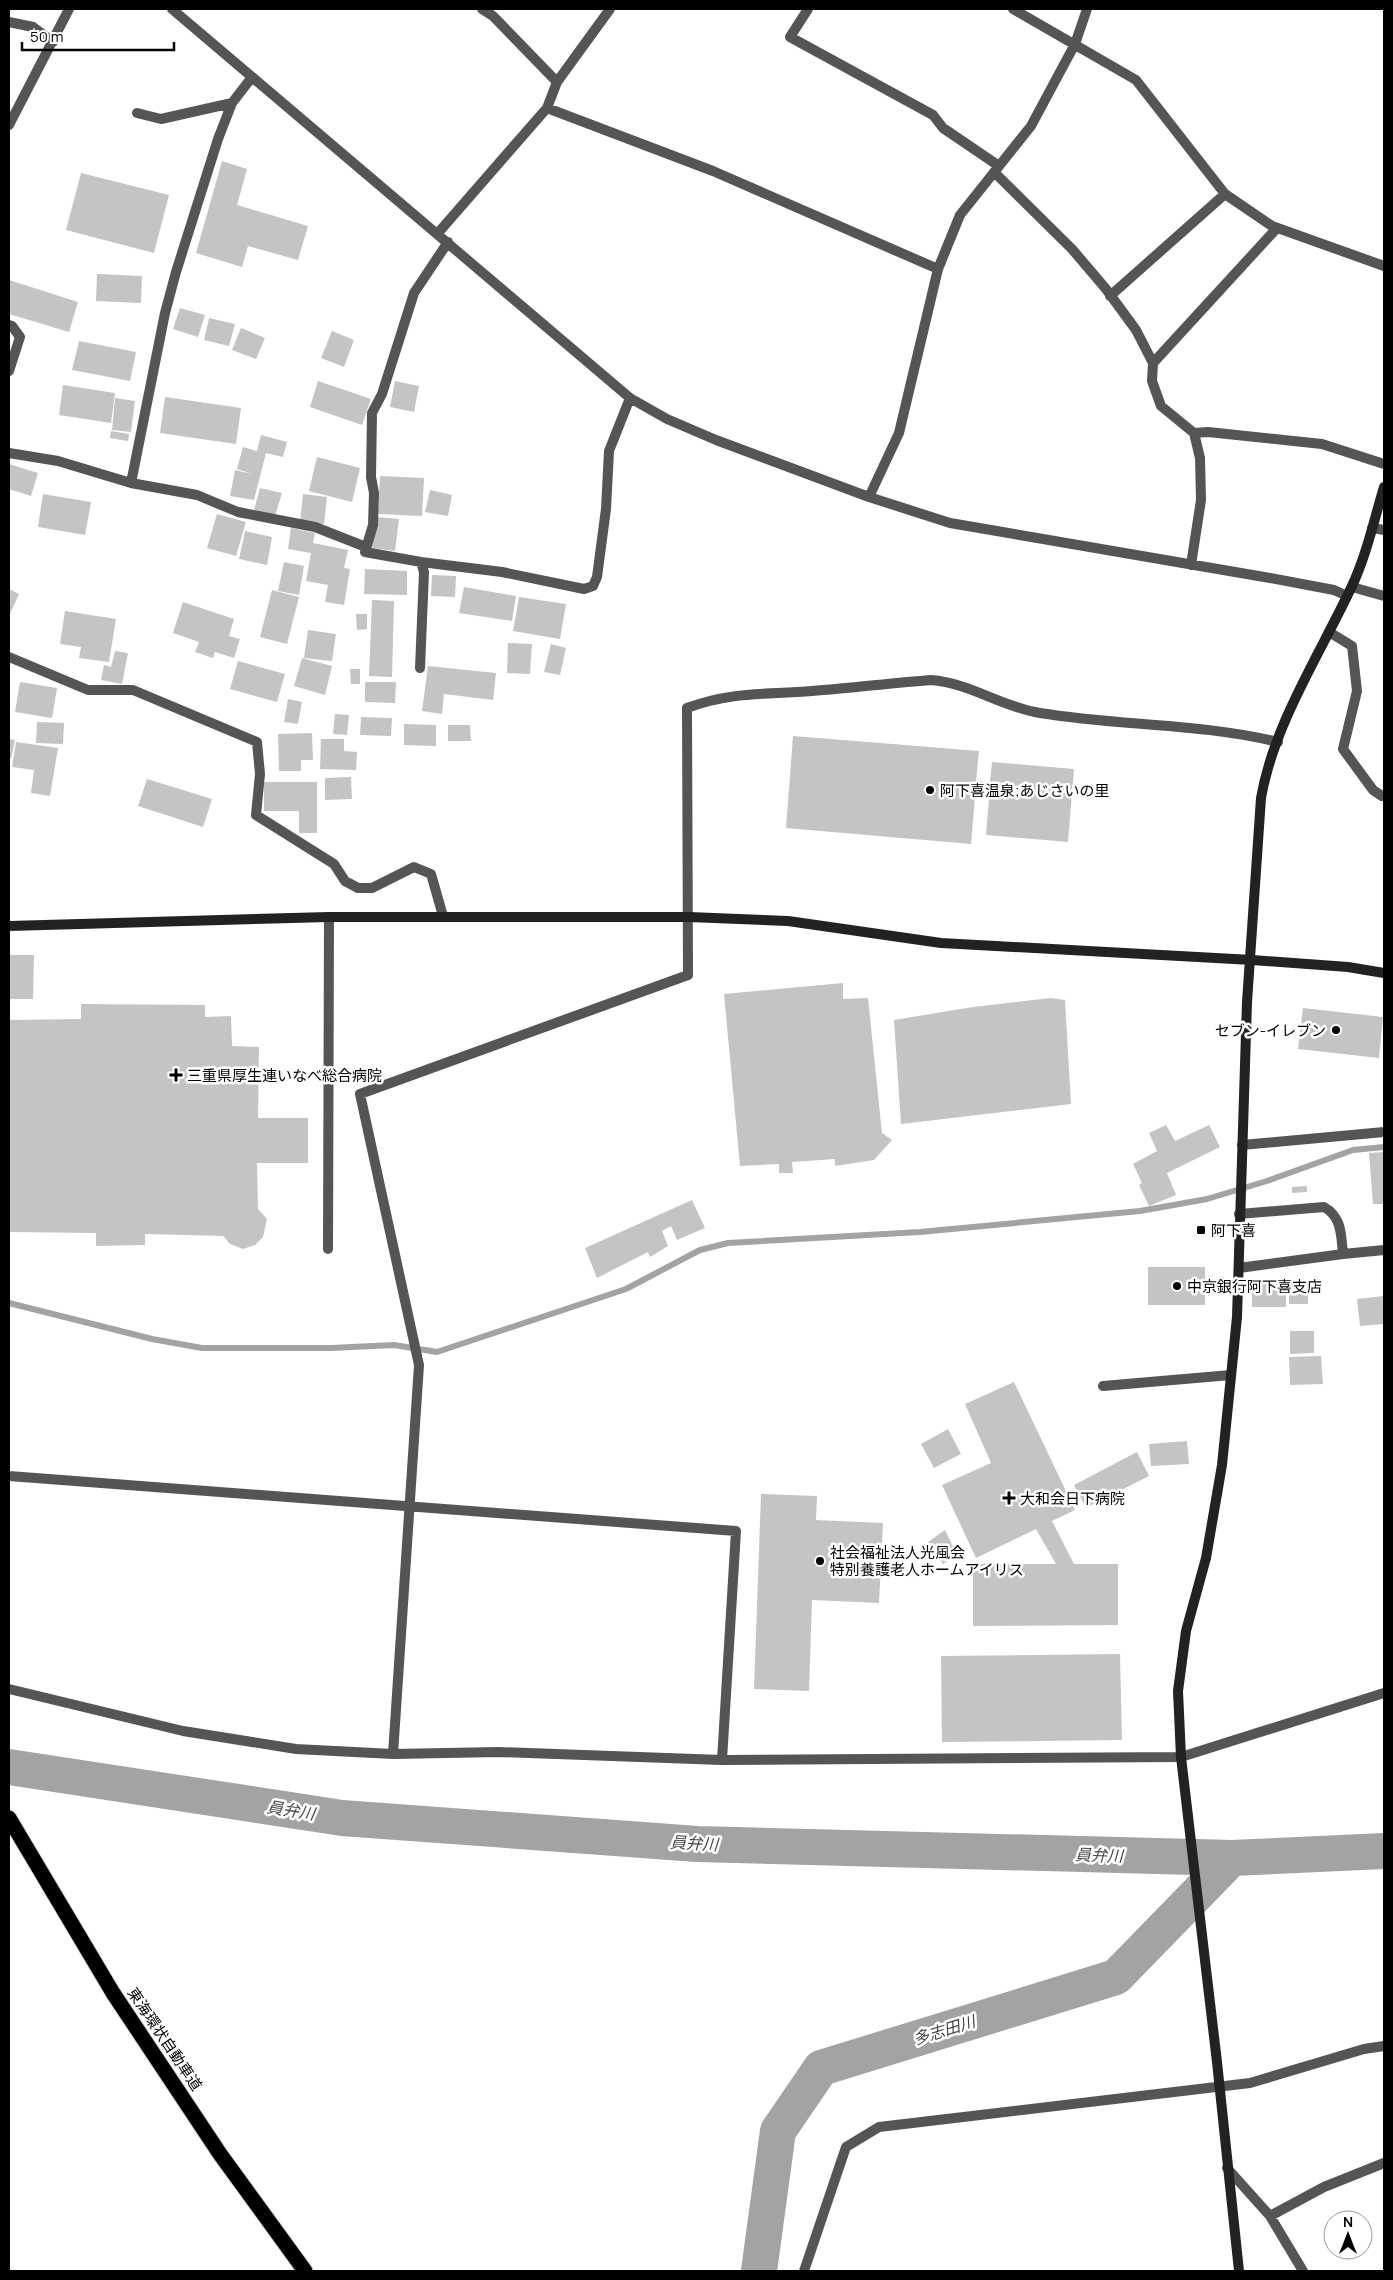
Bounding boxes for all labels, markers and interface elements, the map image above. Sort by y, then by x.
scale bar [22,20,175,52]
text: 50 m [30,26,64,47]
place label: 阿下喜温泉;あじさいの里 [940,780,1110,801]
marker: 阿下喜温泉;あじさいの里 [924,784,936,796]
place label: セブン-イレブン [1215,1020,1326,1041]
marker: セブン-イレブン [1330,1024,1342,1036]
place label: 三重県厚生連いなべ総合病院 [187,1065,382,1086]
marker: 三重県厚生連いなべ総合病院 [169,1068,183,1082]
place label: 阿下喜 [1211,1220,1256,1241]
marker: 阿下喜 [1195,1224,1207,1236]
place label: 中京銀行阿下喜支店 [1187,1276,1322,1297]
marker: 中京銀行阿下喜支店 [1171,1280,1183,1292]
place label: 大和会日下病院 [1020,1488,1125,1509]
marker: 大和会日下病院 [1002,1491,1016,1505]
place label: 社会福祉法人光風会 特別養護老人ホームアイリス [830,1542,1024,1580]
marker: 社会福祉法人光風会 特別養護老人ホームアイリス [814,1555,826,1567]
water label: 員弁川 [266,1795,318,1825]
water label: 員弁川 [669,1831,721,1855]
water label: 員弁川 [1075,1843,1125,1867]
street label: 東海環状自動車道 [123,1983,207,2095]
water label: 多志田川 [910,2010,980,2050]
north arrow [1323,2210,1373,2260]
text: N [1343,2212,1353,2231]

